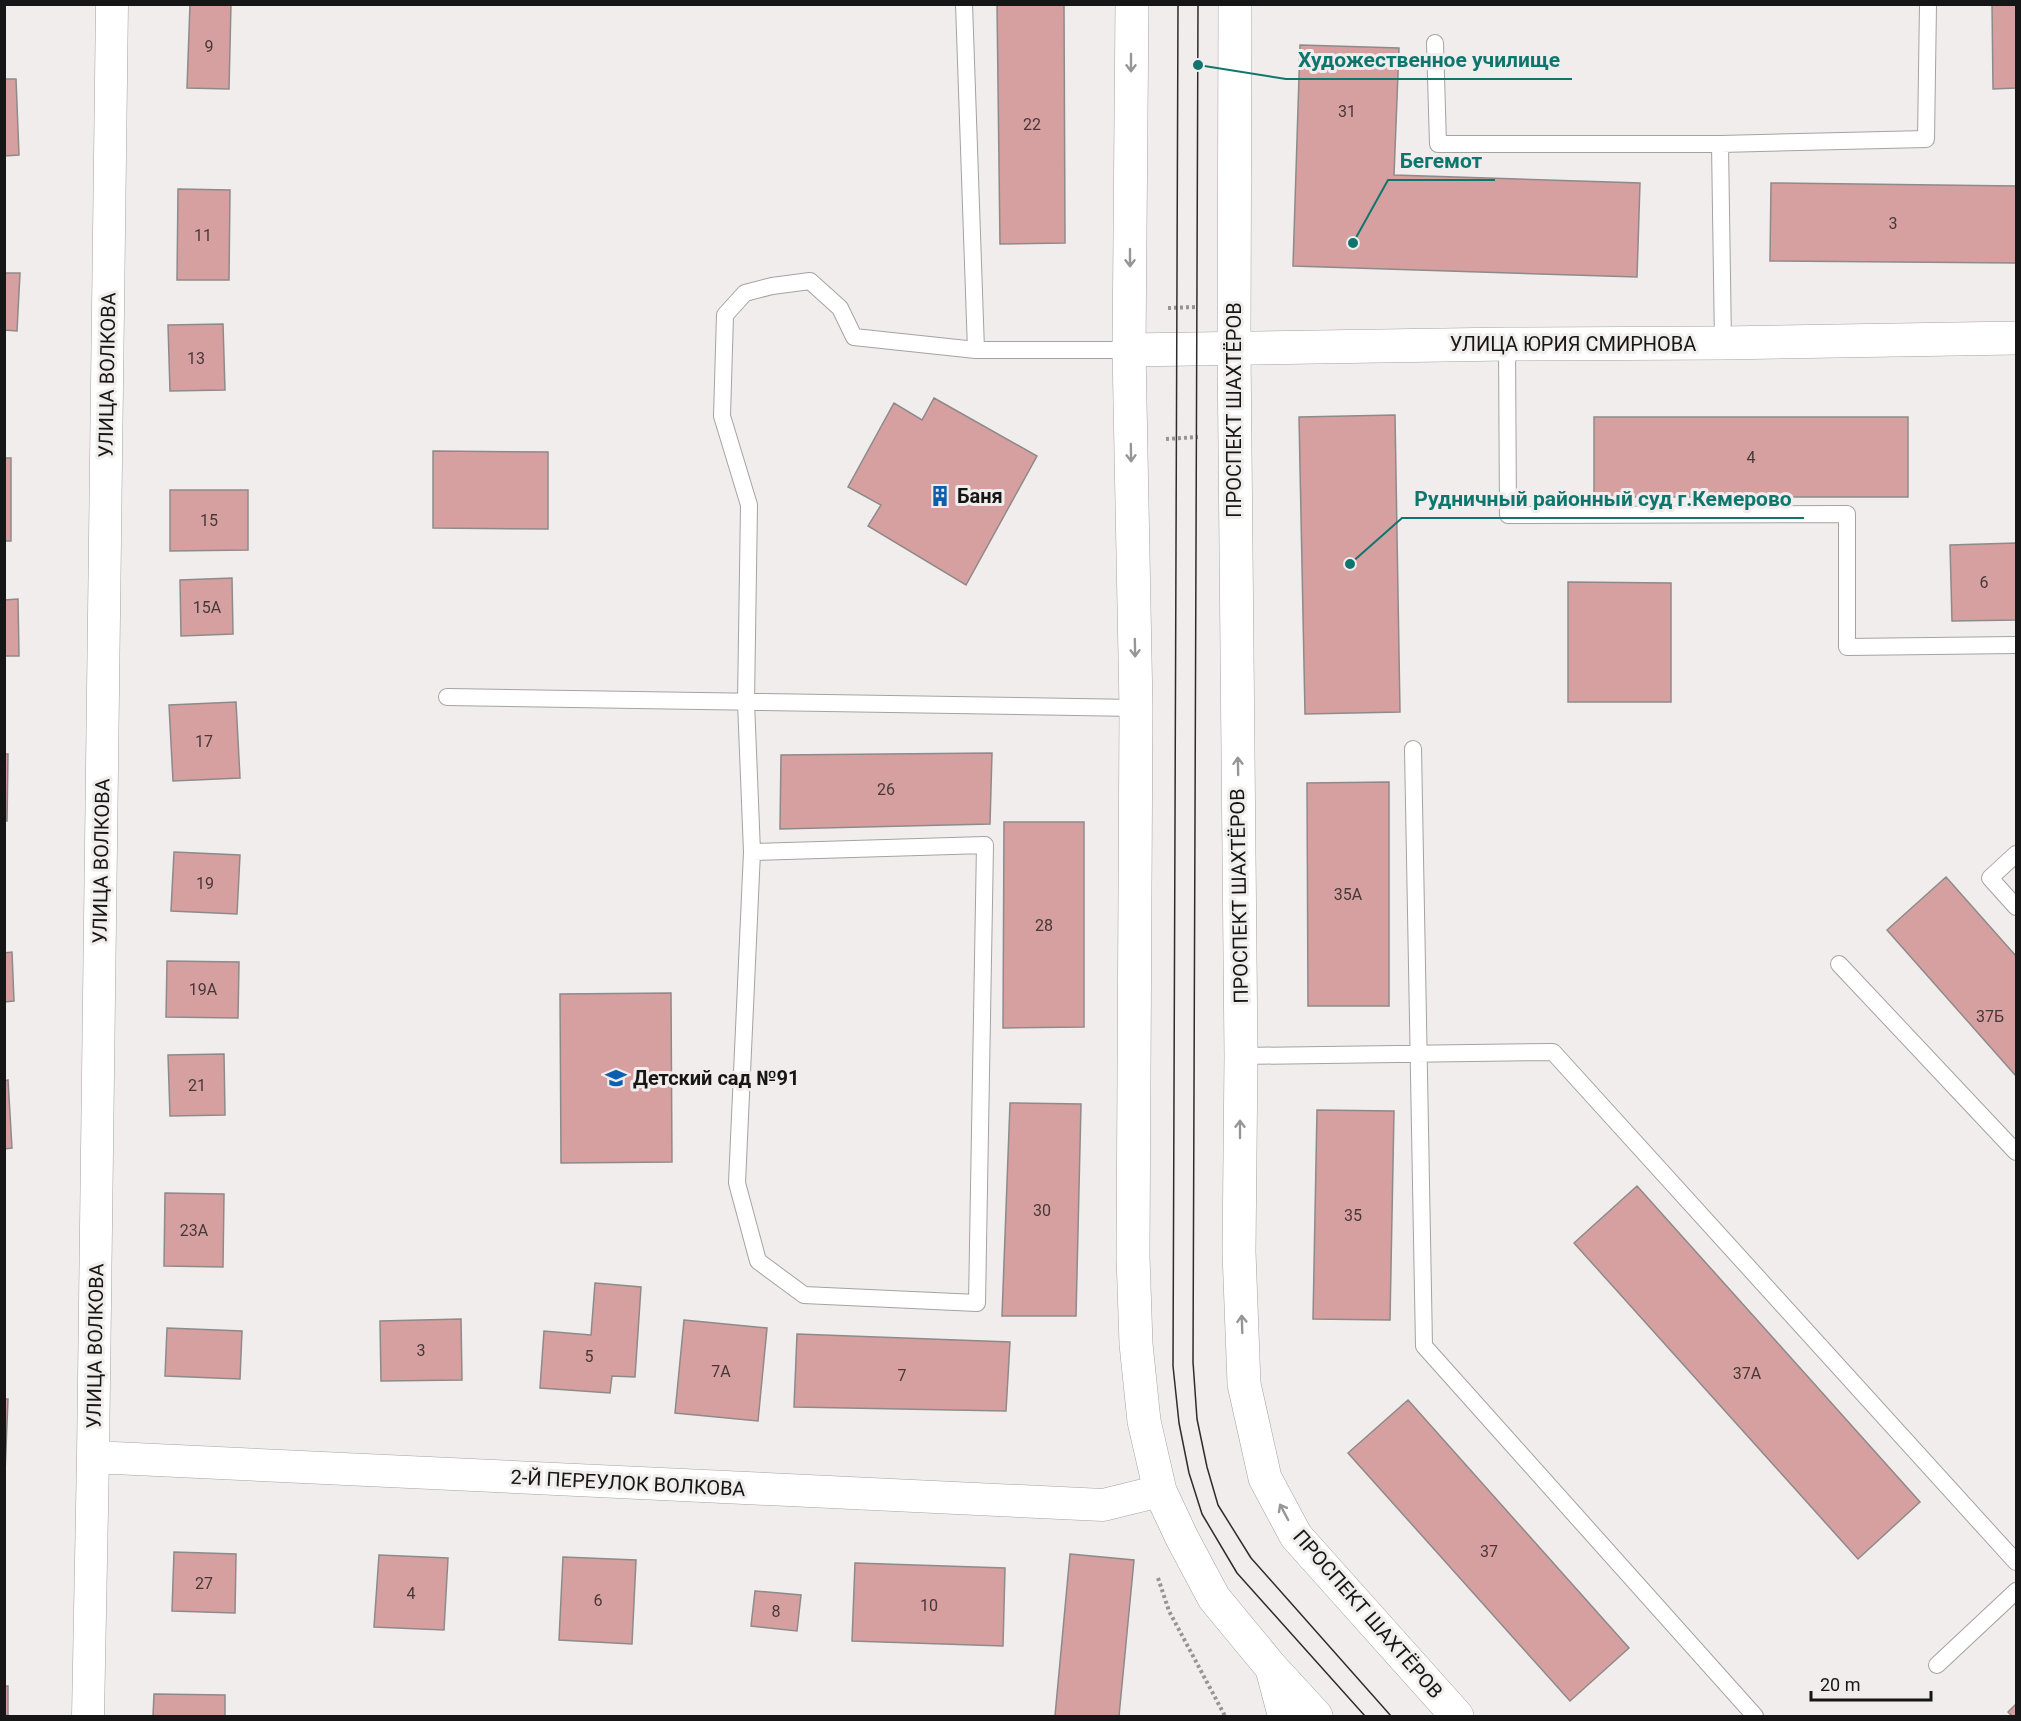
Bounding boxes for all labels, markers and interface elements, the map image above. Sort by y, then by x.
house number: 9 [205,37,214,56]
callout: Художественное училище [1286,40,1572,79]
text: Художественное училище [1298,48,1560,72]
one-way arrow [1125,52,1137,72]
house number: 31 [1338,102,1356,121]
house number: 22 [1023,115,1041,134]
callout: Бегемот [1388,141,1495,180]
text: Бегемот [1400,149,1483,173]
house number: 3 [1889,214,1898,233]
house number: 11 [194,226,212,245]
one-way arrow [1124,247,1136,267]
street label: УЛИЦА ВОЛКОВА [94,292,120,458]
street label: ПРОСПЕКТ ШАХТЁРОВ [1222,302,1246,518]
street label: УЛИЦА ЮРИЯ СМИРНОВА [1450,332,1696,356]
house number: 13 [187,349,205,368]
one-way arrow [1126,442,1137,462]
house number: 4 [1747,448,1756,467]
callout: Рудничный районный суд г.Кемерово [1402,479,1804,518]
building icon: Баня [928,484,952,508]
place label: Баня [957,484,1003,508]
text: Рудничный районный суд г.Кемерово [1414,487,1792,511]
house number: 15 [200,511,218,530]
house number: 6 [1980,573,1989,592]
house number: 15А [193,598,222,617]
one-way arrow [1129,637,1141,657]
house number: 17 [195,732,213,751]
one-way arrow [1232,757,1244,777]
street label: УЛИЦА ВОЛКОВА [88,778,114,944]
house number: 26 [877,780,895,799]
street label: ПРОСПЕКТ ШАХТЁРОВ [1225,788,1253,1004]
house number: 19 [196,874,214,893]
house number: 35А [1334,885,1363,904]
house number: 28 [1035,916,1053,935]
house number: 19А [189,980,218,999]
house number: 37Б [1976,1007,2004,1026]
school or university icon: Детский сад №91 [604,1066,628,1090]
place label: Детский сад №91 [633,1066,799,1090]
house number: 21 [188,1076,206,1095]
one-way arrow [1234,1120,1246,1140]
house number: 30 [1033,1201,1051,1220]
house number: 35 [1344,1206,1362,1225]
house number: 23А [180,1221,209,1240]
street label: УЛИЦА ВОЛКОВА [82,1263,108,1429]
one-way arrow [1236,1315,1247,1335]
house number: 3 [417,1341,426,1360]
house number: 5 [585,1347,594,1366]
house number: 7А [711,1362,731,1381]
house number: 37А [1733,1364,1762,1383]
house number: 7 [898,1366,907,1385]
street label: 2-Й ПЕРЕУЛОК ВОЛКОВА [510,1465,746,1501]
one-way arrow [1278,1504,1289,1522]
street label: ПРОСПЕКТ ШАХТЁРОВ [1288,1525,1448,1703]
house number: 37 [1480,1542,1498,1561]
house number: 27 [195,1574,213,1593]
house number: 4 [407,1584,416,1603]
house number: 6 [594,1591,603,1610]
house number: 10 [920,1596,938,1615]
house number: 8 [772,1602,781,1621]
scale bar [1811,1664,1931,1702]
text: 20 m [1820,1674,1860,1695]

